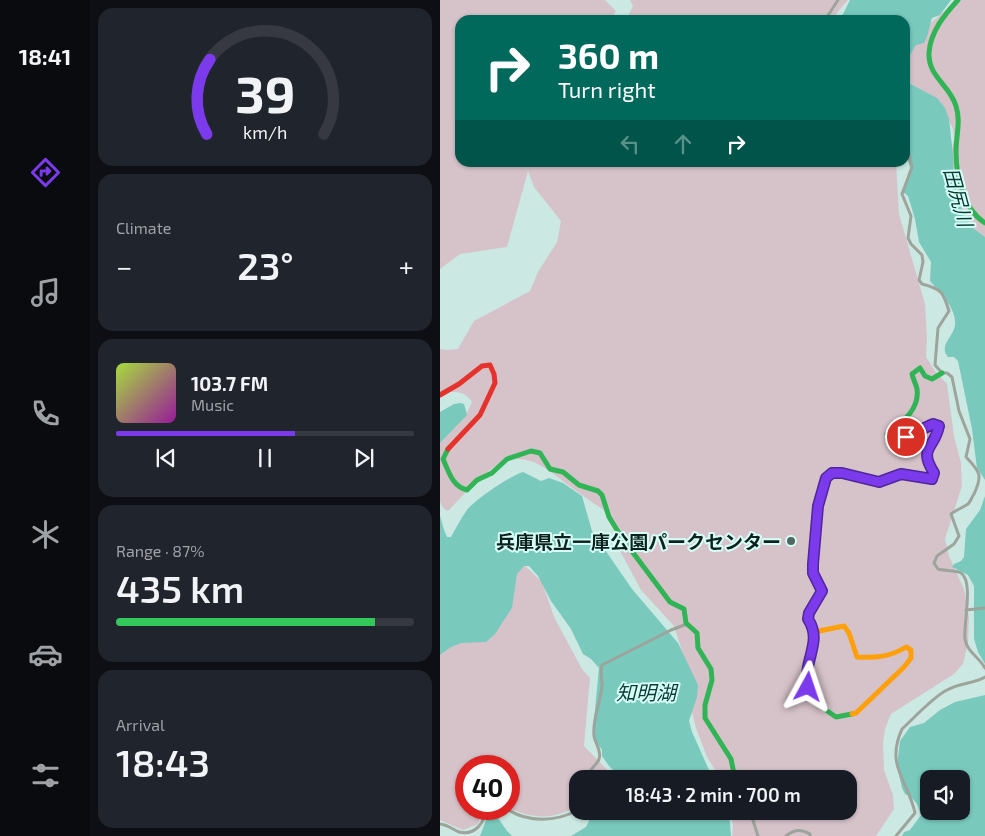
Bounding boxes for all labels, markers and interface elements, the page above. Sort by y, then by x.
text: 360 m [558,34,659,76]
icon: right [475,35,540,100]
text: 18:41 [19,43,71,69]
text: 39 [235,61,295,123]
text: Turn right [558,76,656,102]
text: km/h [243,121,287,143]
icon: left [616,130,644,158]
icon: ahead [669,130,697,158]
icon: right [722,130,750,158]
icon: directions [28,155,63,190]
water label: 田尻川 [940,165,979,231]
text: Climate [116,218,171,237]
text: 23° [237,242,294,288]
text: − [116,249,132,283]
text: + [399,249,414,283]
icon: music [28,275,63,310]
text: 103.7 FM [191,372,268,395]
text: Music [191,395,234,414]
icon: phone [28,396,63,431]
pin [885,416,927,458]
icon: arrive [892,423,920,451]
icon: previous [152,444,180,472]
icon: pause [251,444,279,472]
icon: next [350,444,378,472]
icon: climate [28,517,63,552]
place label: 兵庫県立一庫公園パークセンター [496,530,781,553]
marker: 兵庫県立一庫公園パークセンター [785,535,797,547]
text: Range · 87% [116,541,205,560]
text: 435 km [116,565,244,611]
icon: car [28,637,63,672]
position arrow [781,660,833,712]
water label: 知明湖 [616,680,679,704]
text: Arrival [116,715,165,734]
text: 18:43 [116,739,210,785]
speed limit sign: 40 [455,755,520,820]
icon: filters [28,758,63,793]
map controls [920,770,970,820]
button: sound [920,770,970,820]
text: 18:43 · 2 min · 700 m [625,783,801,806]

